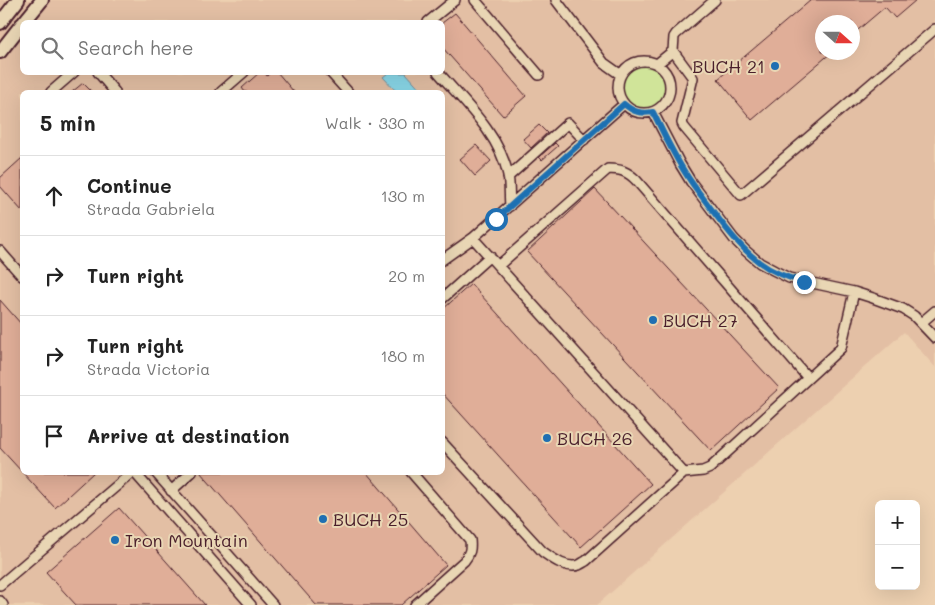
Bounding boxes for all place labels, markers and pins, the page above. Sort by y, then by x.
place label: BUCH 21 [692,54,765,78]
marker: BUCH 21 [769,60,781,72]
place label: BUCH 27 [663,308,738,332]
marker: BUCH 27 [647,314,659,326]
place label: BUCH 26 [557,426,633,450]
marker: BUCH 26 [541,432,553,444]
place label: BUCH 25 [333,507,408,531]
marker: BUCH 25 [317,513,329,525]
place label: Iron Mountain [125,528,248,552]
marker: Iron Mountain [109,534,121,546]

